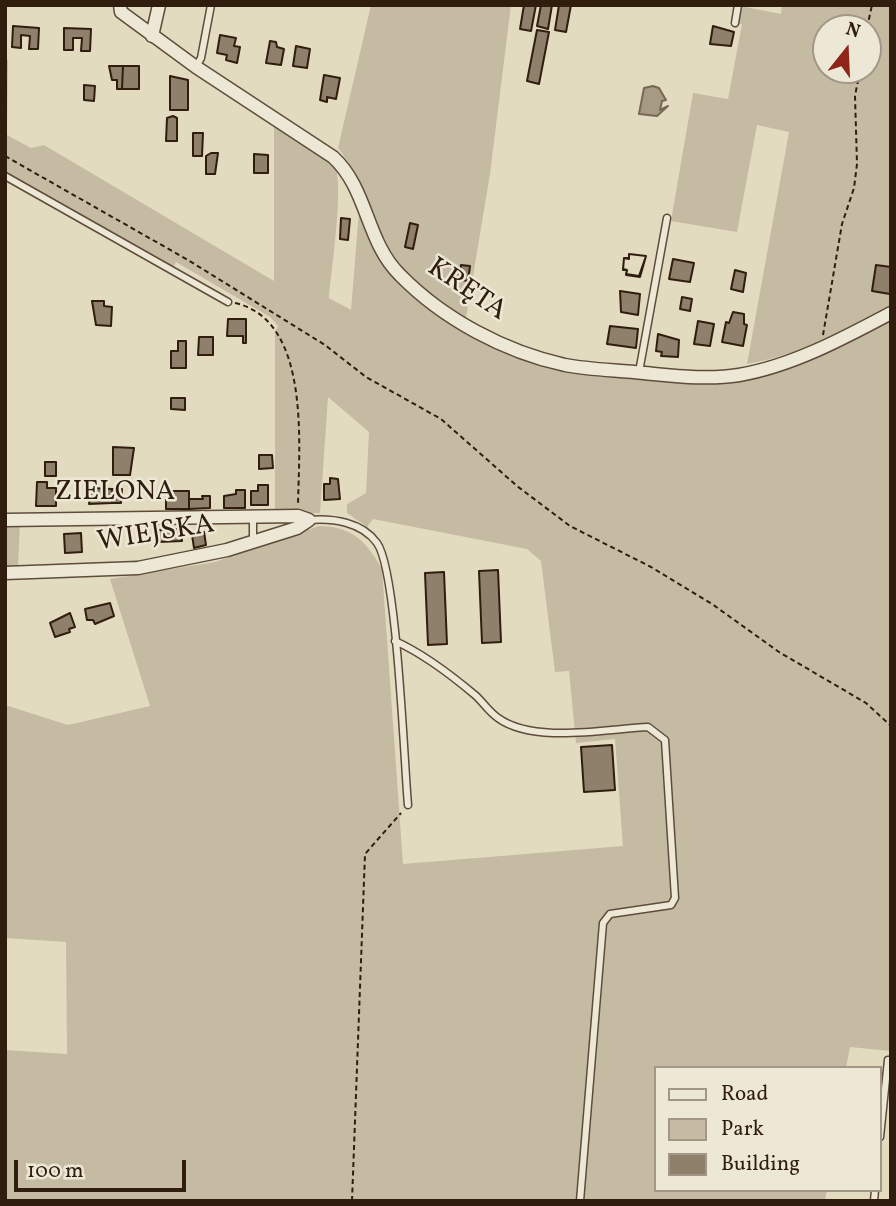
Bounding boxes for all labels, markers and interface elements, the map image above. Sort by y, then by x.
north arrow [812,14,882,84]
text: N [842,16,863,45]
street label: KRĘTA [420,252,512,330]
street label: ZIELONA [55,477,175,511]
street label: WIEJSKA [95,509,217,561]
legend [654,1066,882,1192]
text: Road [721,1080,768,1109]
text: Park [721,1115,764,1144]
scale bar [18,1146,189,1190]
text: Building [721,1150,800,1179]
text: 100 m [27,1157,84,1186]

